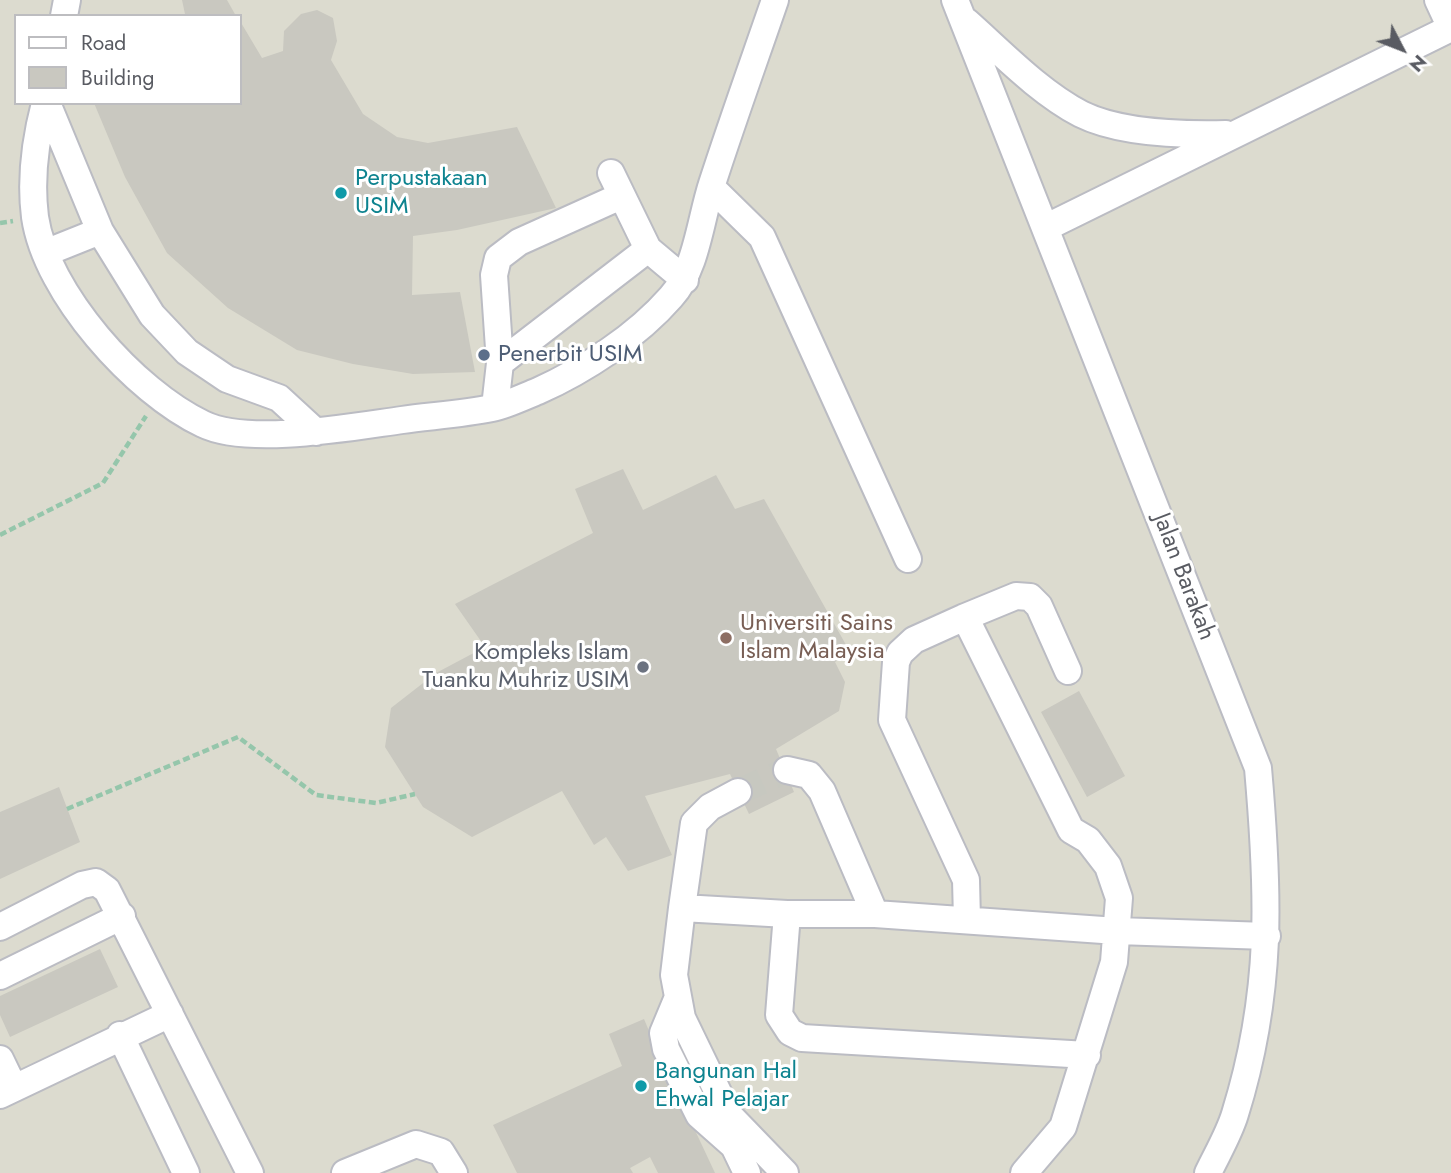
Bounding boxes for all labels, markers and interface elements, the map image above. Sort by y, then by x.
legend [14,14,242,105]
north arrow [1367,14,1437,84]
text: Road [81,28,126,58]
text: N [1403,49,1433,78]
text: Building [81,63,154,93]
place label: Perpustakaan USIM [355,165,488,221]
marker: Perpustakaan USIM [333,185,349,201]
place label: Penerbit USIM [498,341,642,369]
marker: Penerbit USIM [476,347,492,363]
street label: Jalan Barakah [1146,509,1220,645]
place label: Universiti Sains Islam Malaysia [740,610,893,666]
marker: Universiti Sains Islam Malaysia [718,630,734,646]
place label: Kompleks Islam Tuanku Muhriz USIM [422,639,629,695]
marker: Kompleks Islam Tuanku Muhriz USIM [635,659,651,675]
place label: Bangunan Hal Ehwal Pelajar [655,1058,797,1114]
marker: Bangunan Hal Ehwal Pelajar [633,1078,649,1094]

